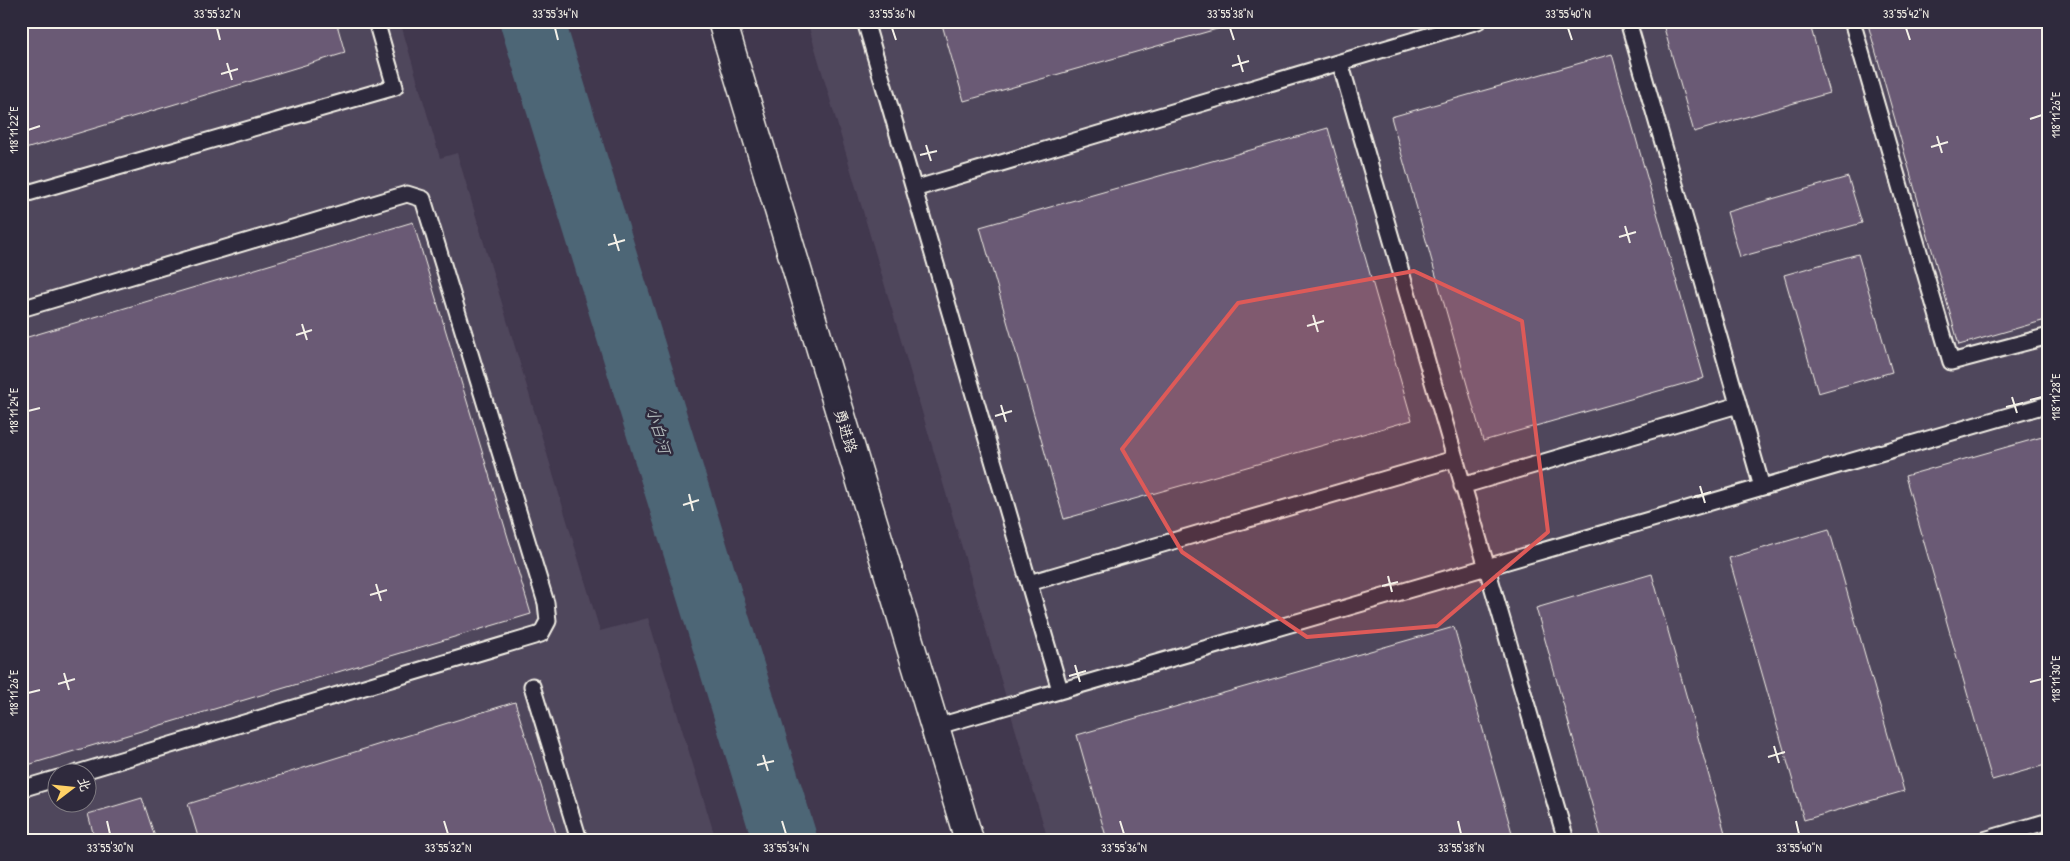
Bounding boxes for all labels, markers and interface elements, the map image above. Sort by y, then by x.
text: 33°55'32"N [194,5,240,22]
text: 33°55'34"N [532,5,578,22]
text: 33°55'36"N [869,5,915,22]
text: 33°55'38"N [1207,5,1253,22]
text: 33°55'40"N [1545,5,1591,22]
text: 33°55'42"N [1883,5,1929,22]
text: 118°11'26"E [2047,91,2064,138]
text: 118°11'22"E [5,106,22,154]
text: 118°11'28"E [2047,373,2064,421]
text: 118°11'24"E [5,387,22,434]
water label: 小白河 [641,404,677,459]
street label: 勇进路 [829,406,863,456]
text: 118°11'30"E [2047,655,2064,703]
text: 118°11'26"E [5,669,22,716]
north arrow [48,764,98,814]
text: 北 [74,775,96,794]
text: 33°55'30"N [87,839,133,856]
text: 33°55'32"N [425,839,471,856]
text: 33°55'34"N [763,839,809,856]
text: 33°55'36"N [1101,839,1147,856]
text: 33°55'38"N [1438,839,1484,856]
text: 33°55'40"N [1776,839,1822,856]

